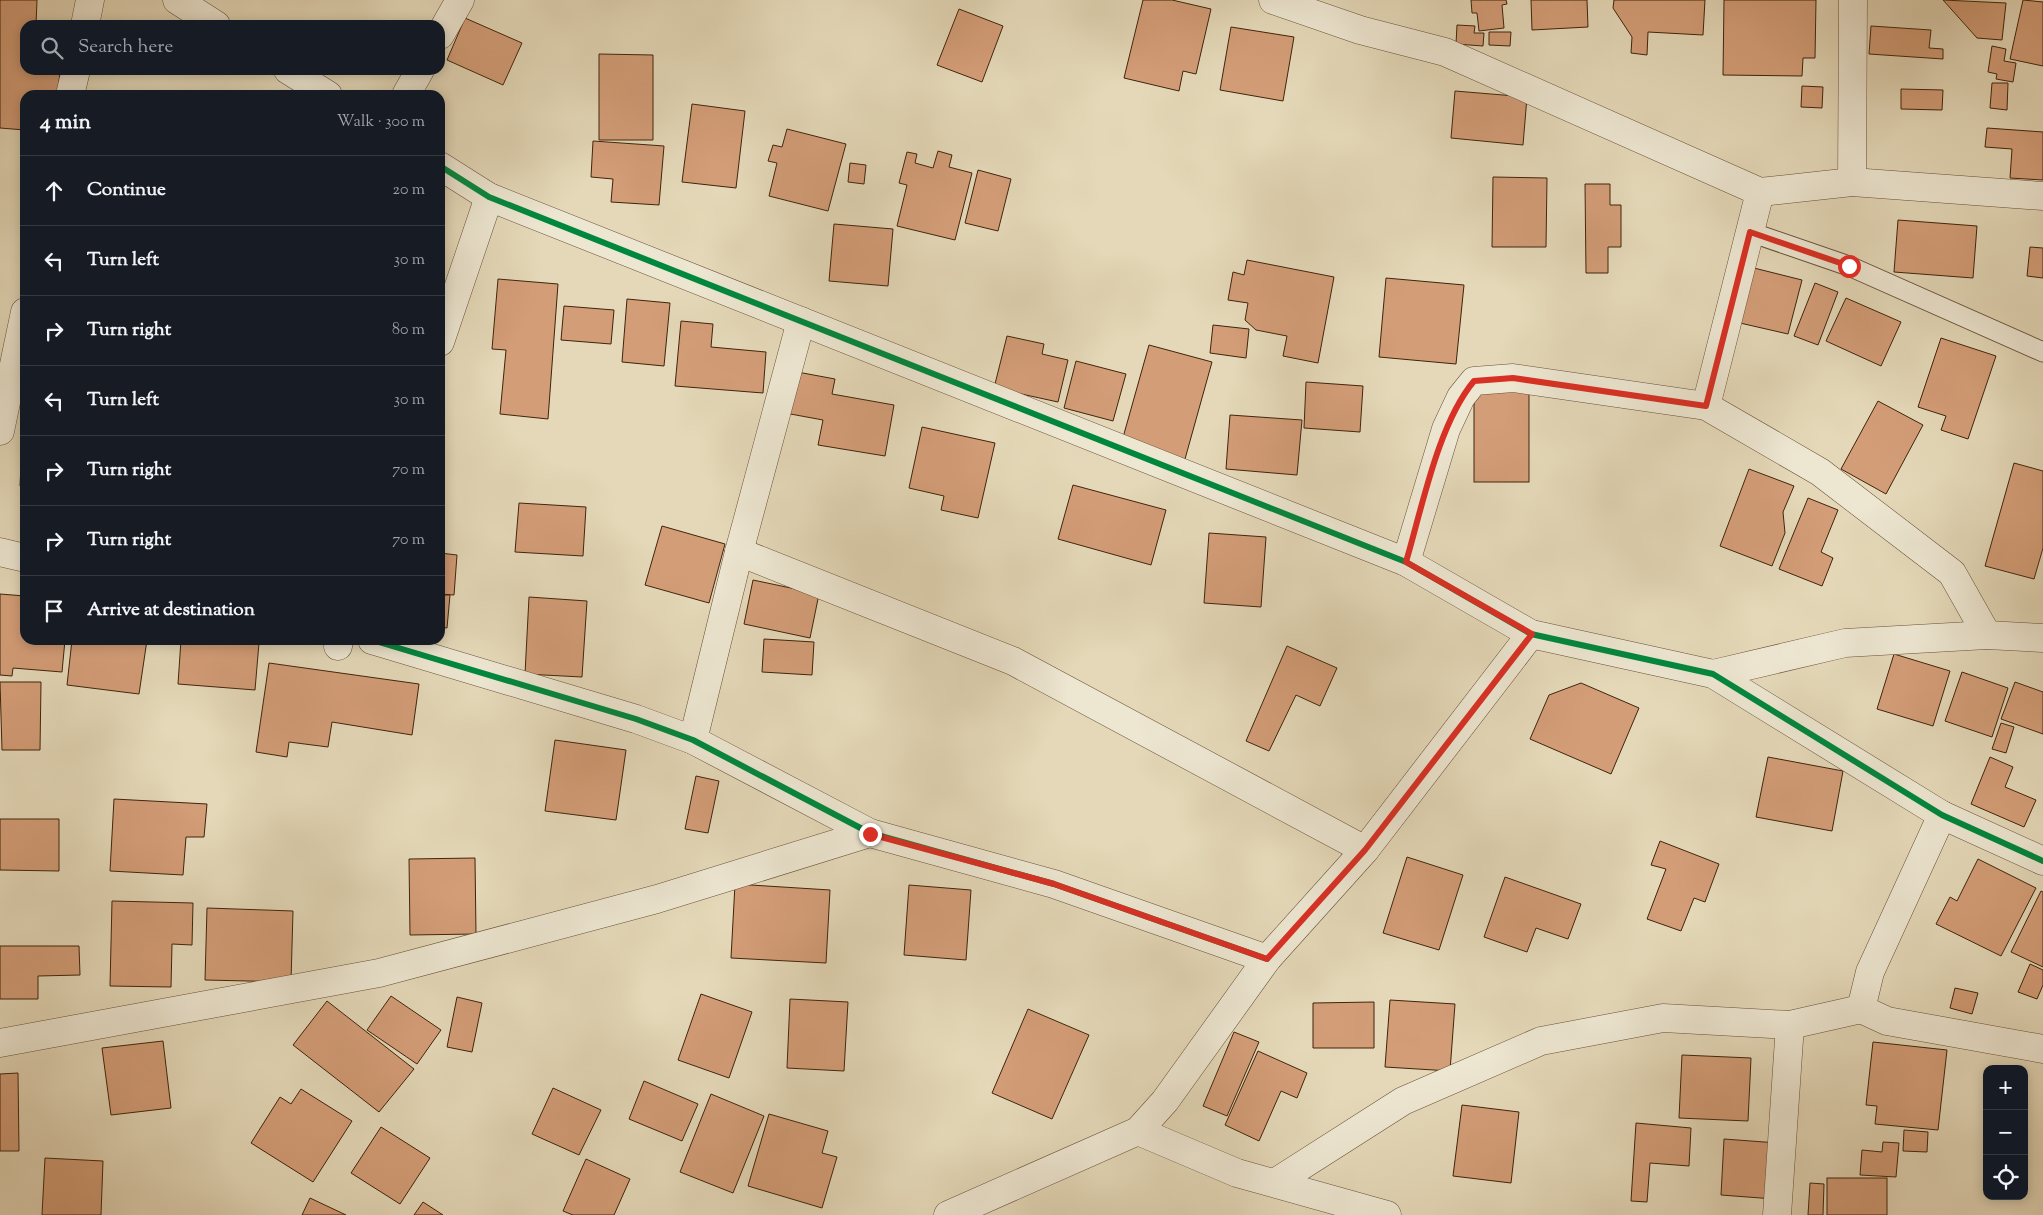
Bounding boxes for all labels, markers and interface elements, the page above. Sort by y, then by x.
search box [20,20,445,75]
icon: search [38,34,66,62]
text: Search here [78,34,173,61]
text: 4 min [40,108,91,138]
text: Walk · 300 m [337,111,425,134]
icon: ahead [40,177,68,205]
text: Continue [87,177,166,204]
text: 20 m [392,179,425,202]
icon: left [40,247,68,275]
text: Turn left [87,247,159,274]
text: 30 m [394,249,425,272]
route start [1838,255,1861,278]
icon: right [40,317,68,345]
text: Turn right [87,317,171,344]
text: 80 m [392,319,425,342]
icon: left [40,387,68,415]
text: Turn left [87,387,159,414]
text: 30 m [394,389,425,412]
icon: right [40,457,68,485]
text: Turn right [87,457,171,484]
text: 70 m [392,459,425,482]
icon: right [40,527,68,555]
text: Turn right [87,527,171,554]
text: 70 m [392,529,425,552]
icon: arrive [40,597,68,625]
text: Arrive at destination [87,597,255,624]
route end [859,823,882,846]
map controls [1983,1065,2028,1200]
button: + [1983,1065,2028,1110]
button: − [1983,1110,2028,1155]
button: locate [1983,1155,2028,1200]

